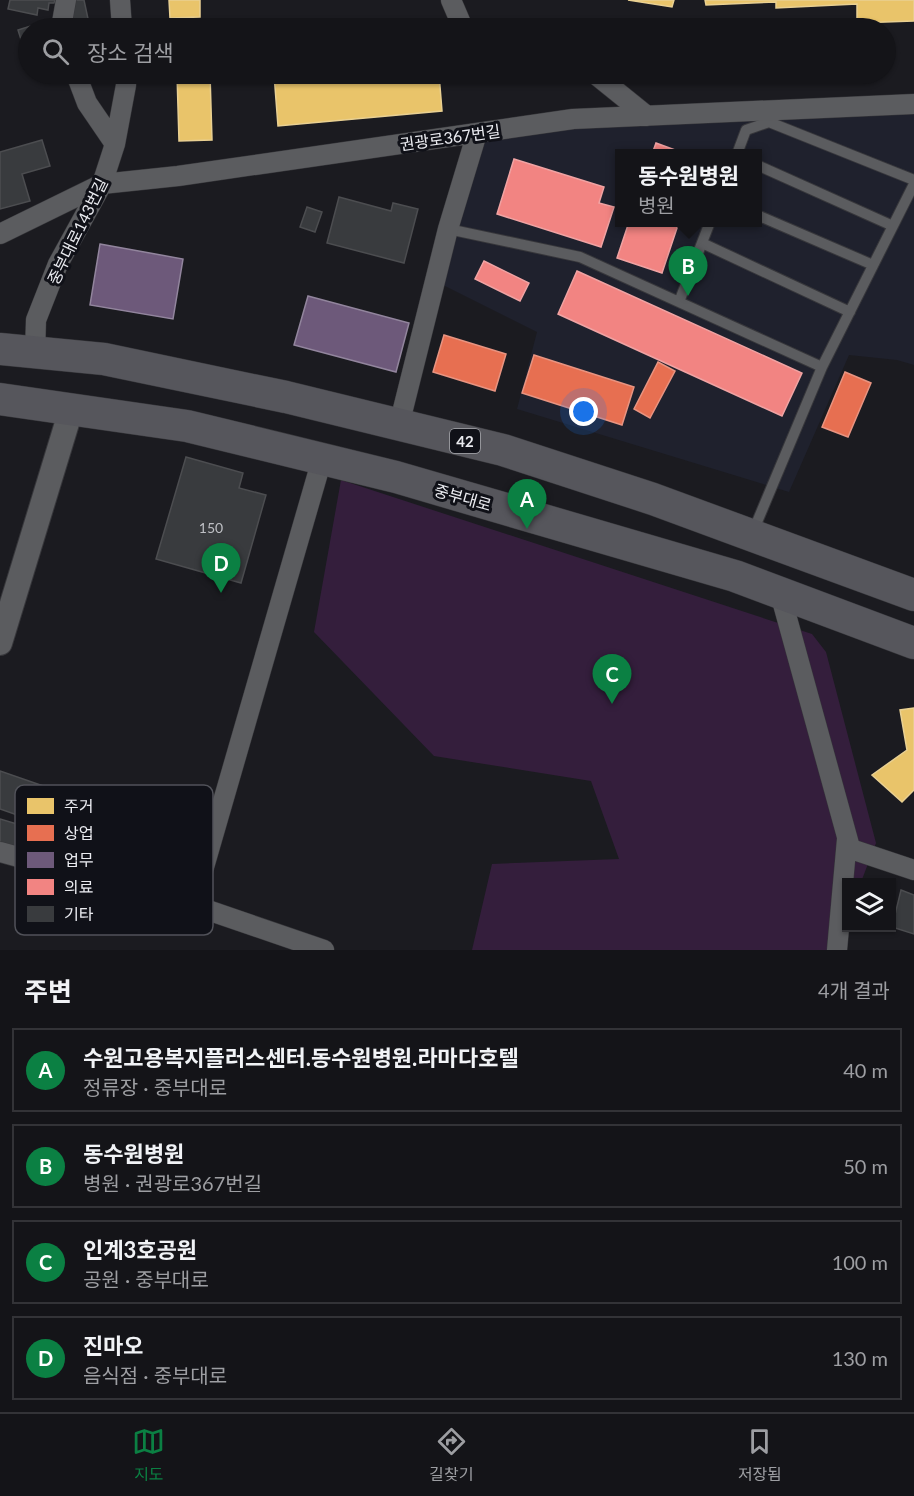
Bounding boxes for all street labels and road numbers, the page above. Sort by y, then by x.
street label: 권광로367번길 [398,121,502,153]
street label: 중부대로143번길 [43,175,111,287]
road number: 42 [450,429,480,453]
street label: 중부대로 [432,480,494,514]

